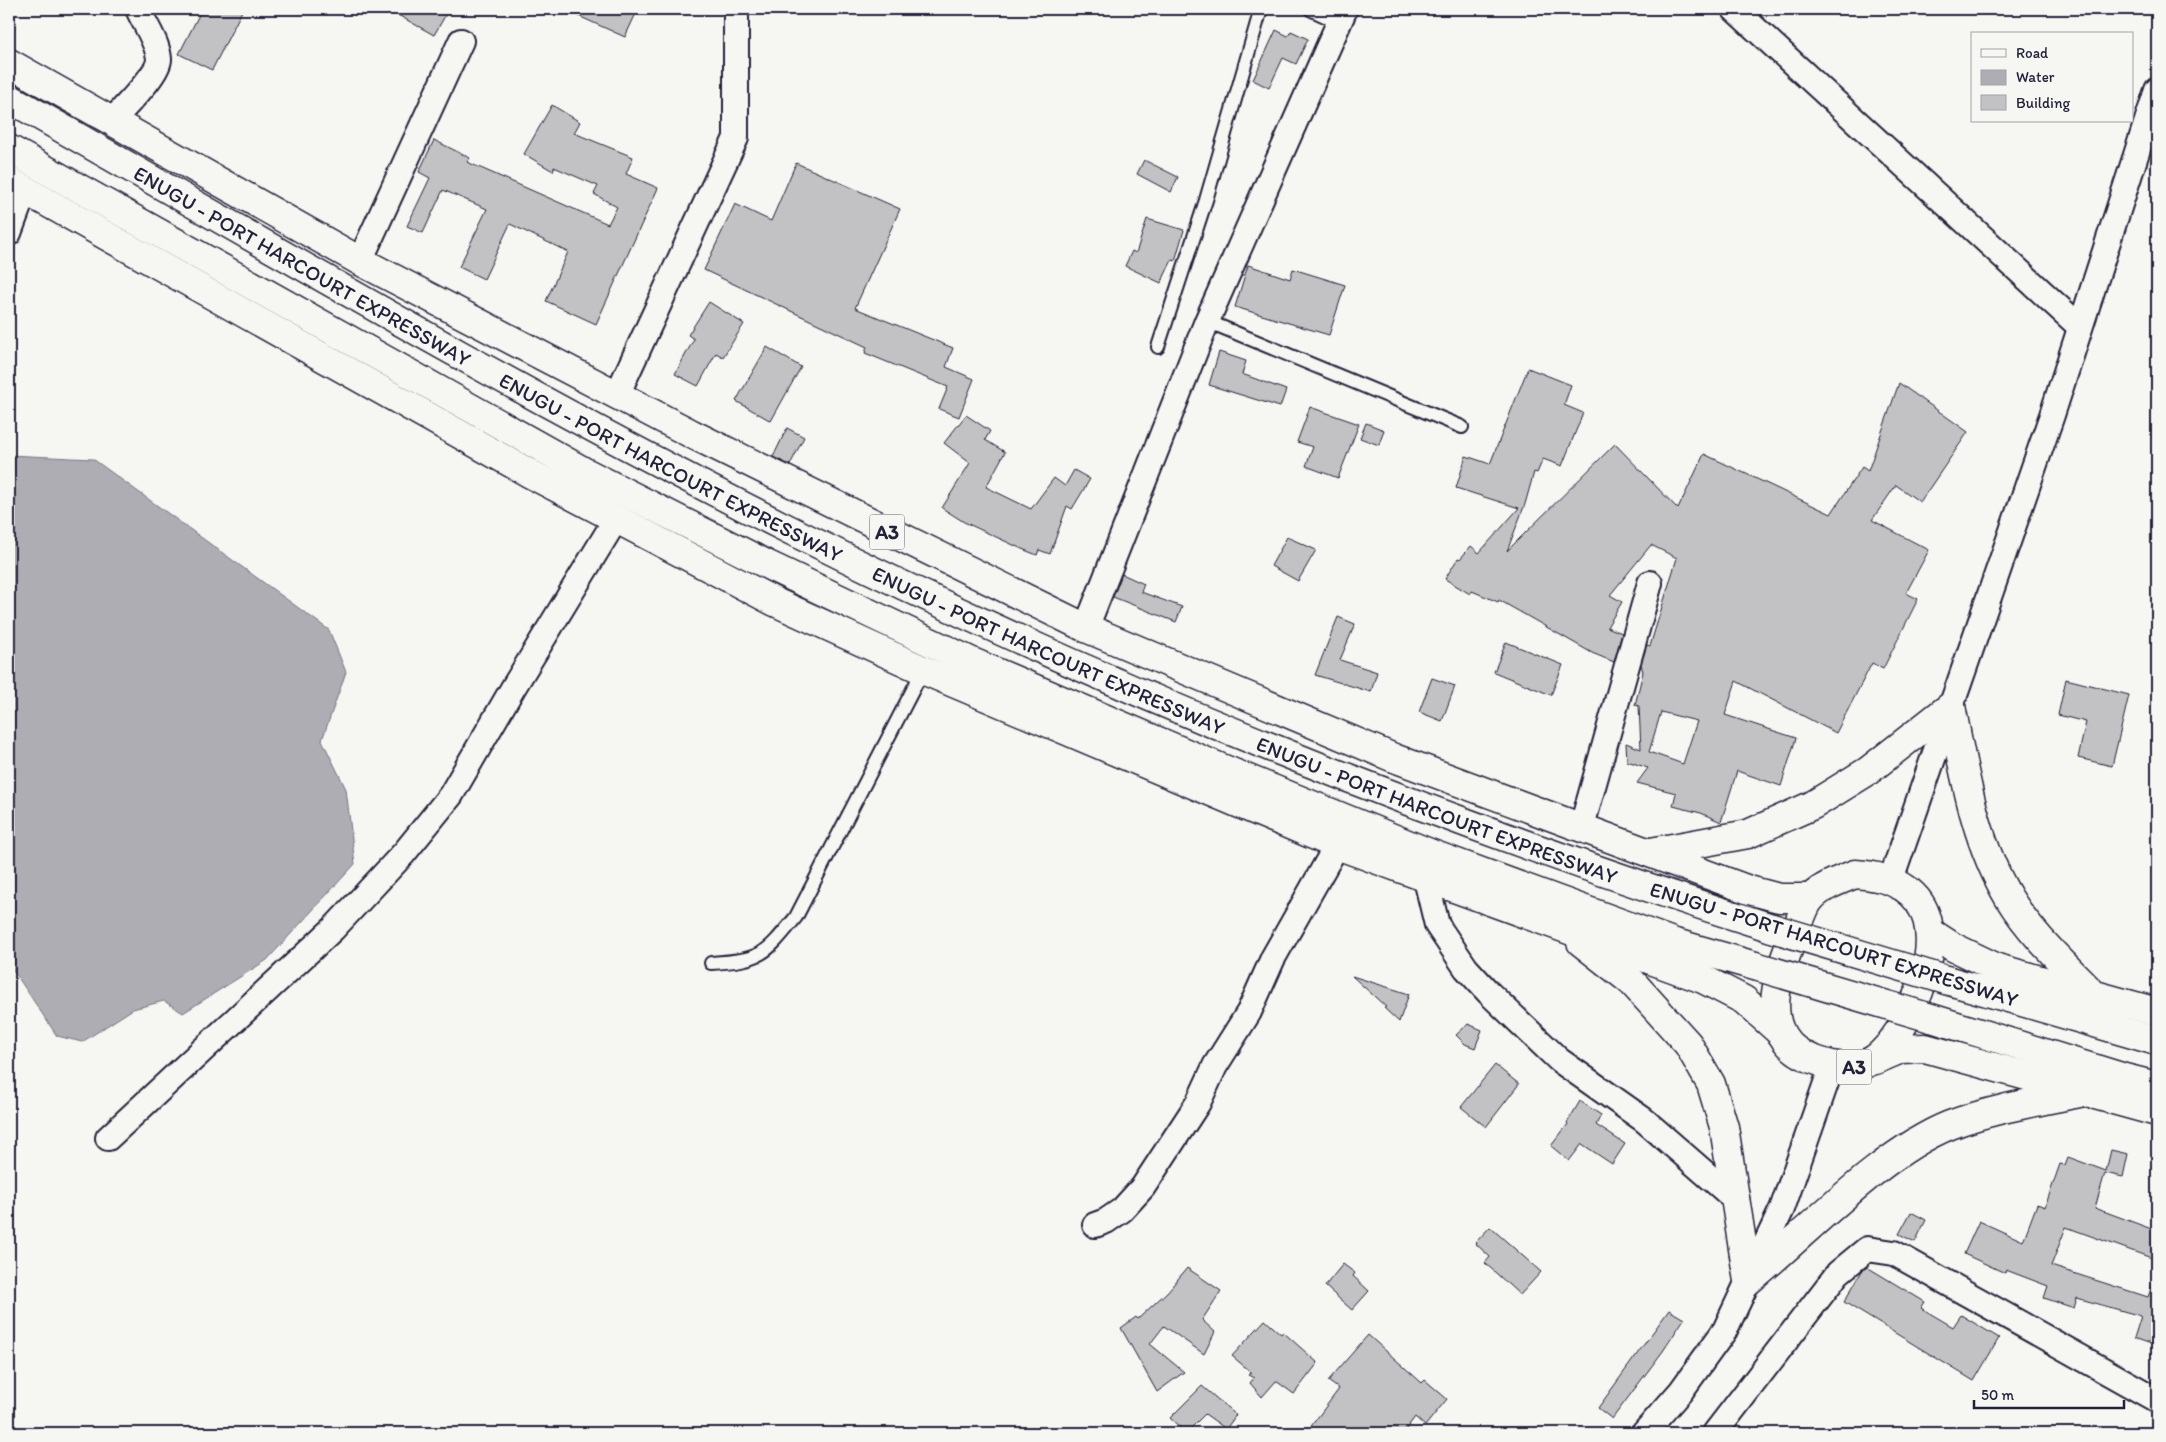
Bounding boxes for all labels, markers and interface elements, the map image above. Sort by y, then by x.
legend [1971,32,2134,122]
text: Road [2016,44,2049,62]
text: Water [2016,68,2055,86]
text: Building [2016,94,2070,112]
street label: ENUGU - PORT HARCOURT EXPRESSWAY [130,160,476,371]
street label: ENUGU - PORT HARCOURT EXPRESSWAY [495,367,847,567]
road number: A3 [870,514,904,550]
street label: ENUGU - PORT HARCOURT EXPRESSWAY [869,560,1229,740]
street label: ENUGU - PORT HARCOURT EXPRESSWAY [1253,730,1621,888]
street label: ENUGU - PORT HARCOURT EXPRESSWAY [1647,876,2021,1012]
road number: A3 [1836,1050,1872,1084]
scale bar [1974,1377,2124,1409]
text: 50 m [1981,1386,2014,1404]

